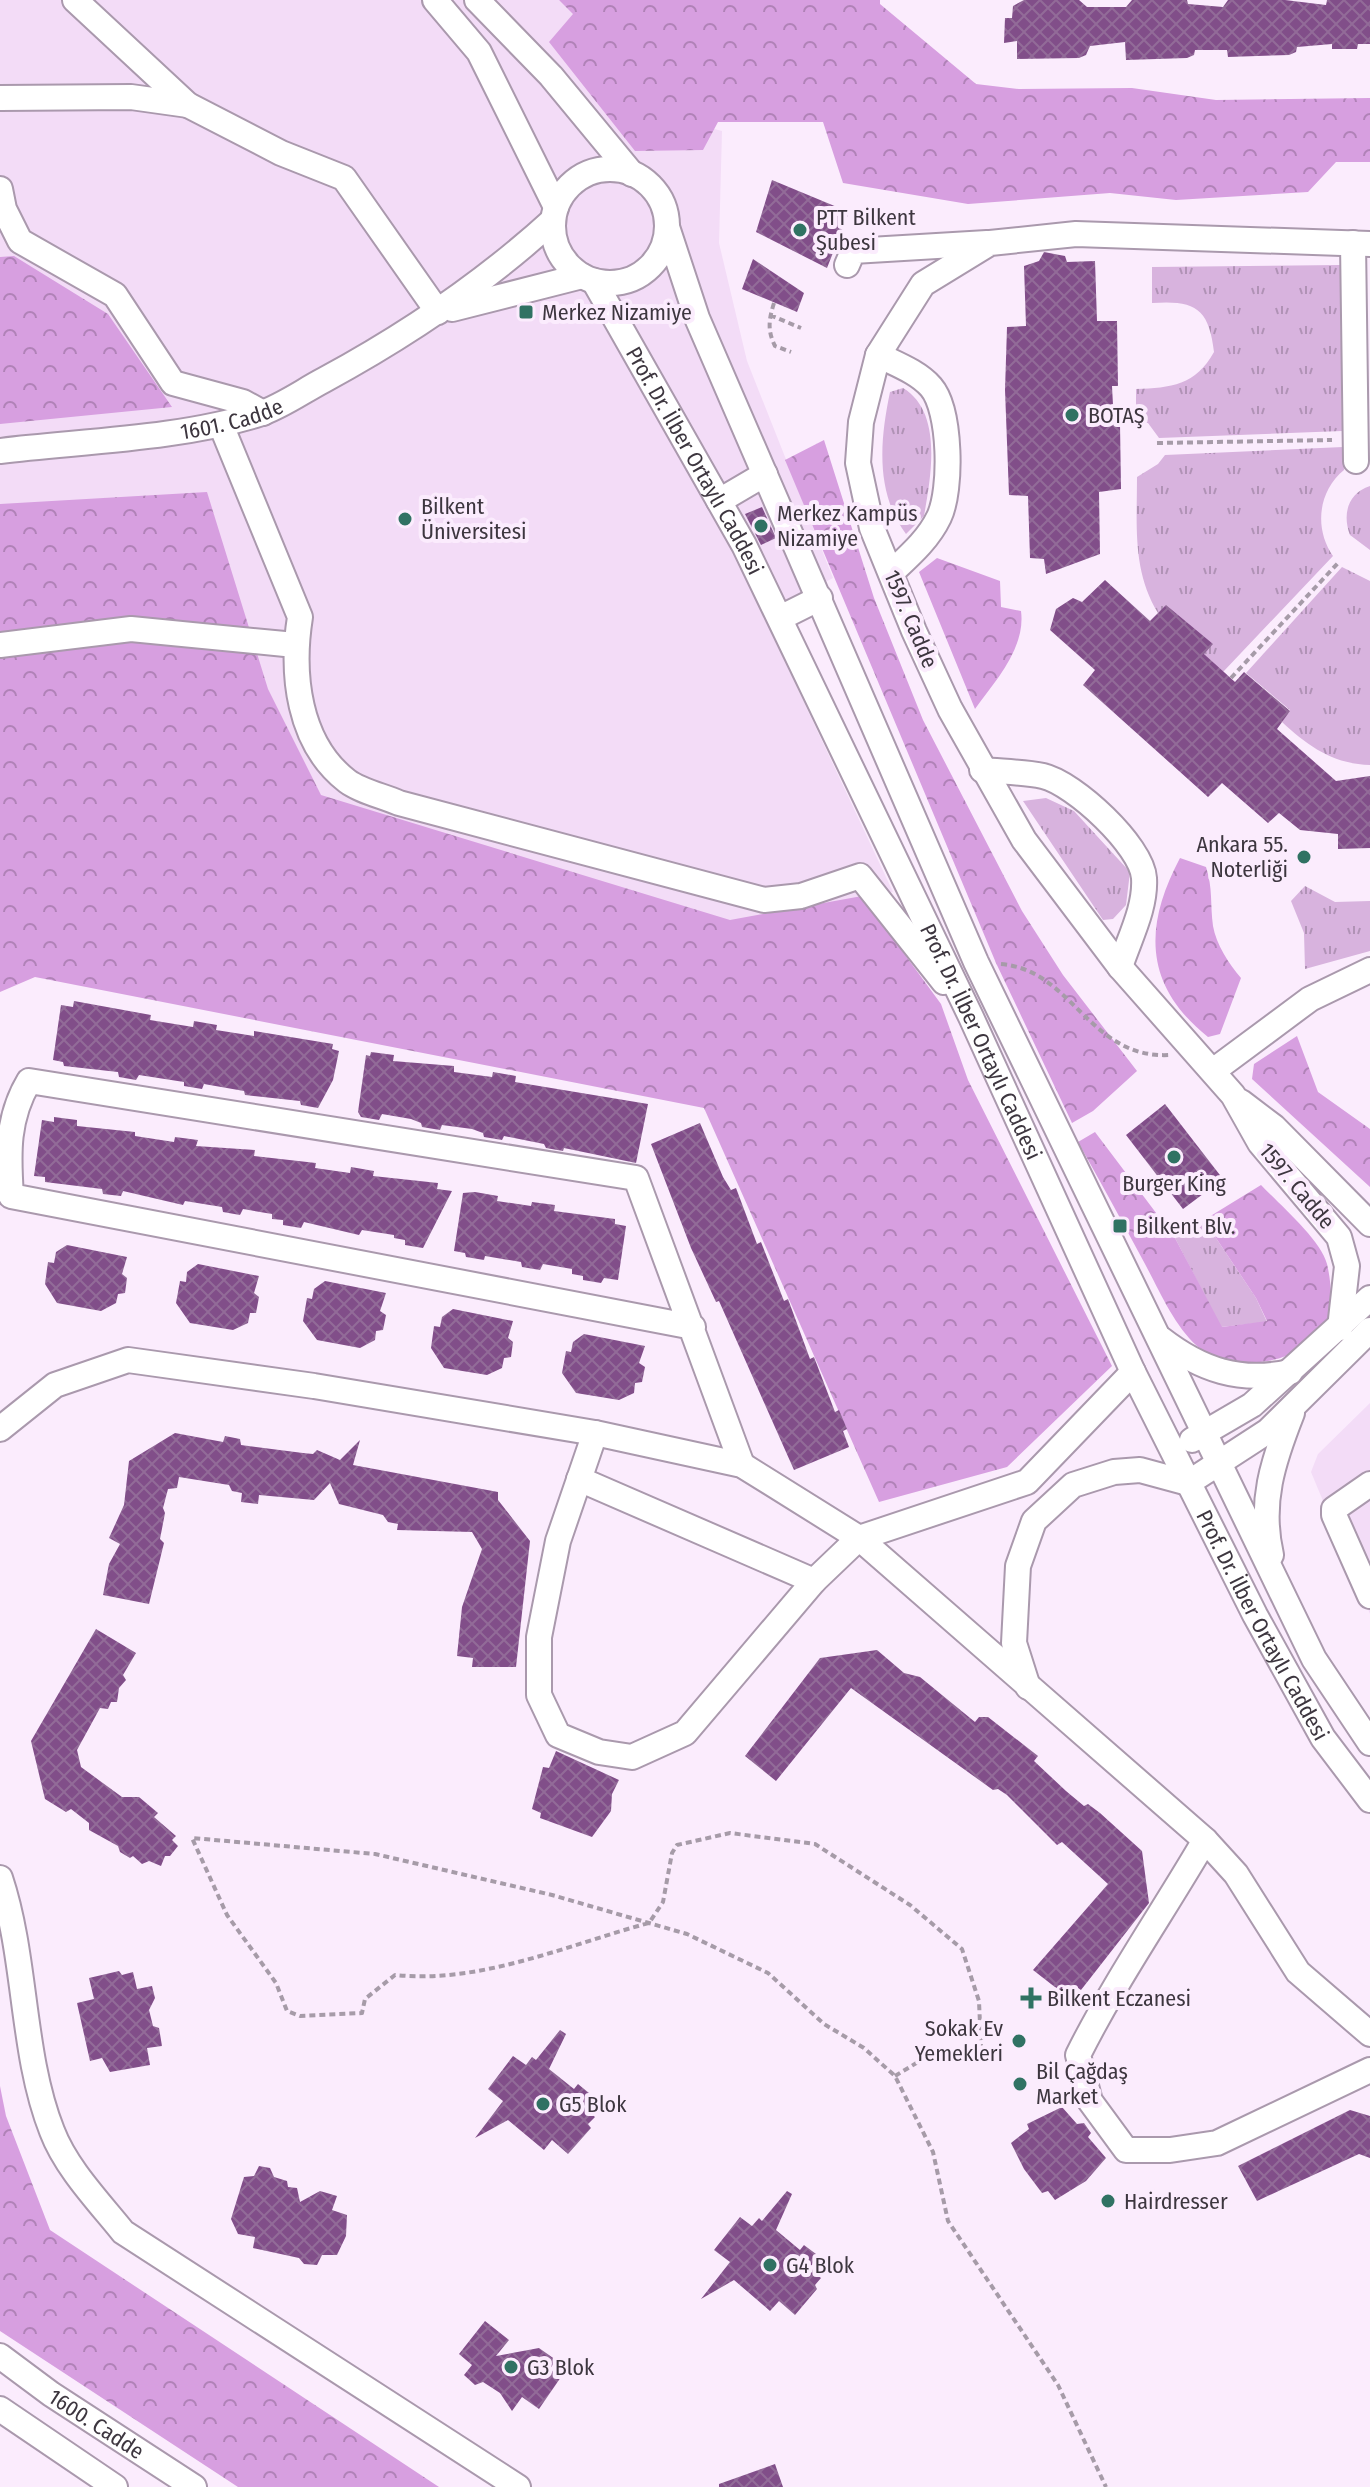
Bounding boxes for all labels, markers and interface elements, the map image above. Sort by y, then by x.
place label: PTT Bilkent Şubesi [816,204,916,256]
marker: PTT Bilkent Şubesi [791,221,809,239]
place label: Merkez Nizamiye [542,299,692,326]
marker: Merkez Nizamiye [517,303,535,321]
street label: Prof. Dr. İlber Ortaylı Caddesi [620,342,770,579]
street label: 1601. Cadde [178,392,287,445]
place label: BOTAŞ [1088,402,1145,429]
marker: BOTAŞ [1063,406,1081,424]
place label: Bilkent Üniversitesi [421,493,527,545]
place label: Merkez Kampüs Nizamiye [777,500,918,552]
marker: Bilkent Üniversitesi [396,510,414,528]
marker: Merkez Kampüs Nizamiye [752,517,770,535]
street label: 1597. Cadde [878,566,944,672]
place label: Ankara 55. Noterliği [1196,831,1288,883]
marker: Ankara 55. Noterliği [1295,848,1313,866]
street label: Prof. Dr. İlber Ortaylı Caddesi [915,919,1048,1164]
street label: 1597. Cadde [1253,1138,1341,1234]
marker: Burger King [1165,1148,1183,1166]
place label: Burger King [1122,1170,1227,1197]
place label: Bilkent Blv. [1136,1213,1235,1240]
marker: Bilkent Blv. [1111,1217,1129,1235]
street label: Prof. Dr. İlber Ortaylı Caddesi [1191,1505,1335,1745]
place label: Bilkent Eczanesi [1047,1985,1191,2012]
marker: Bilkent Eczanesi [1022,1989,1040,2007]
place label: Sokak Ev Yemekleri [915,2015,1003,2067]
marker: Sokak Ev Yemekleri [1010,2032,1028,2050]
place label: Bil Çağdaş Market [1036,2058,1128,2110]
marker: Bil Çağdaş Market [1011,2075,1029,2093]
place label: G5 Blok [559,2091,627,2118]
marker: G5 Blok [534,2095,552,2113]
place label: Hairdresser [1124,2188,1228,2215]
marker: Hairdresser [1099,2192,1117,2210]
place label: G4 Blok [786,2252,855,2279]
marker: G4 Blok [761,2256,779,2274]
place label: G3 Blok [527,2354,595,2381]
marker: G3 Blok [502,2358,520,2376]
street label: 1600. Cadde [44,2383,149,2465]

